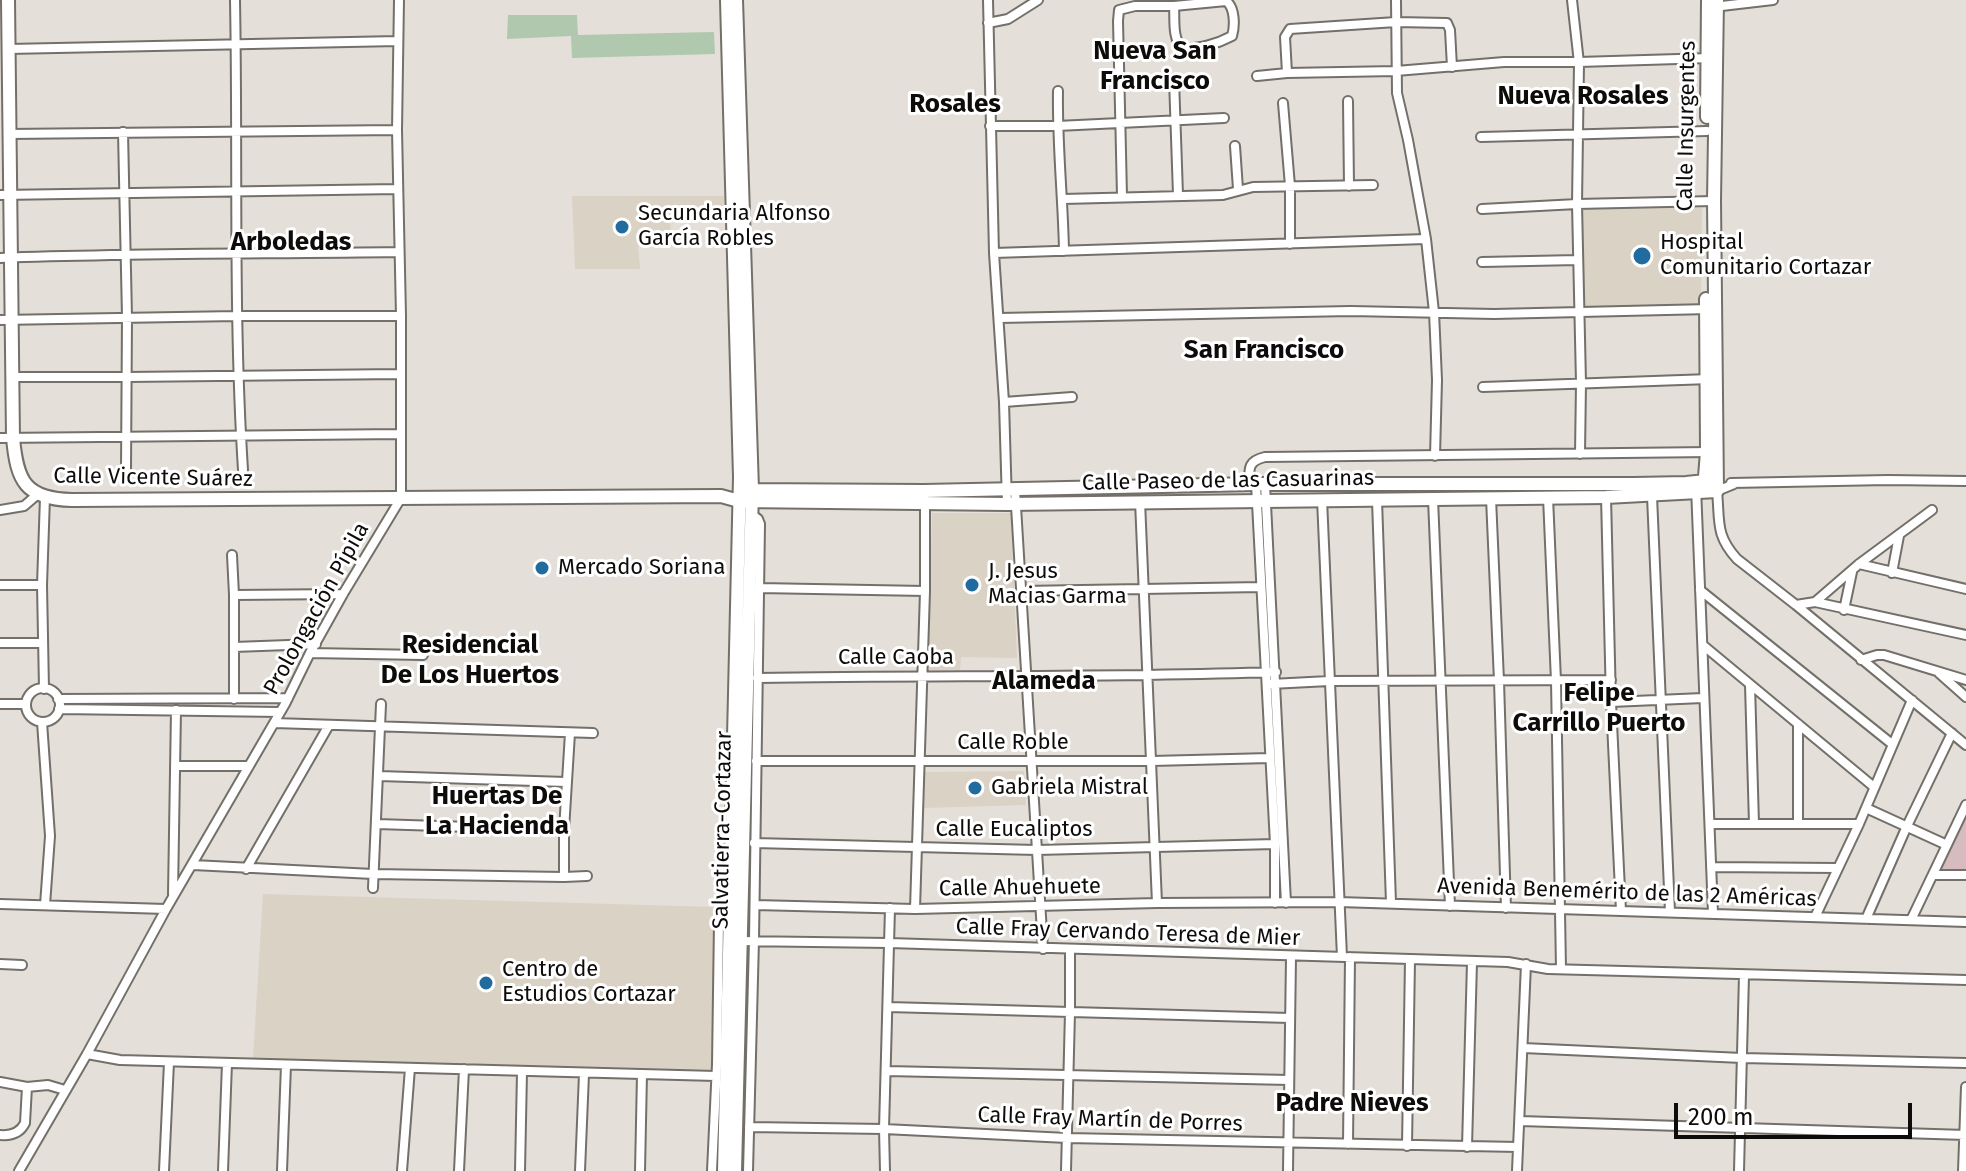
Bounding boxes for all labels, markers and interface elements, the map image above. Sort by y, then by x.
district label: Nueva San Francisco [1093,36,1217,98]
street label: Calle Insurgentes [1672,40,1702,212]
district label: Nueva Rosales [1497,81,1669,113]
district label: Rosales [909,89,1001,121]
place label: Secundaria Alfonso García Robles [638,201,831,252]
marker: Secundaria Alfonso García Robles [613,218,631,236]
district label: Arboledas [231,227,351,259]
place label: Hospital Comunitario Cortazar [1660,230,1871,282]
marker: Hospital Comunitario Cortazar [1631,245,1653,267]
district label: San Francisco [1184,335,1344,367]
street label: Calle Vicente Suárez [53,463,253,493]
street label: Calle Paseo de las Casuarinas [1082,465,1374,497]
street label: Prolongación Pípila [259,518,375,700]
place label: Mercado Soriana [558,555,725,581]
marker: Mercado Soriana [533,559,551,577]
place label: J. Jesus Macias Garma [988,559,1127,610]
marker: J. Jesus Macias Garma [963,576,981,594]
district label: Residencial De Los Huertos [381,630,559,692]
street label: Calle Caoba [838,645,954,671]
district label: Alameda [992,666,1096,698]
district label: Felipe Carrillo Puerto [1512,678,1686,740]
street label: Calle Roble [957,730,1069,756]
street label: Salvatierra-Cortazar [708,731,738,929]
place label: Gabriela Mistral [991,775,1148,801]
marker: Gabriela Mistral [966,779,984,797]
district label: Huertas De La Hacienda [425,781,569,842]
street label: Calle Eucaliptos [935,817,1093,843]
street label: Calle Ahuehuete [939,873,1101,903]
street label: Avenida Benemérito de las 2 Américas [1437,873,1817,913]
street label: Calle Fray Cervando Teresa de Mier [955,914,1301,952]
place label: Centro de Estudios Cortazar [502,957,676,1008]
marker: Centro de Estudios Cortazar [477,974,495,992]
scale bar [1678,1087,1916,1137]
district label: Padre Nieves [1275,1088,1429,1120]
street label: Calle Fray Martín de Porres [977,1102,1243,1138]
text: 200 m [1688,1103,1754,1131]

